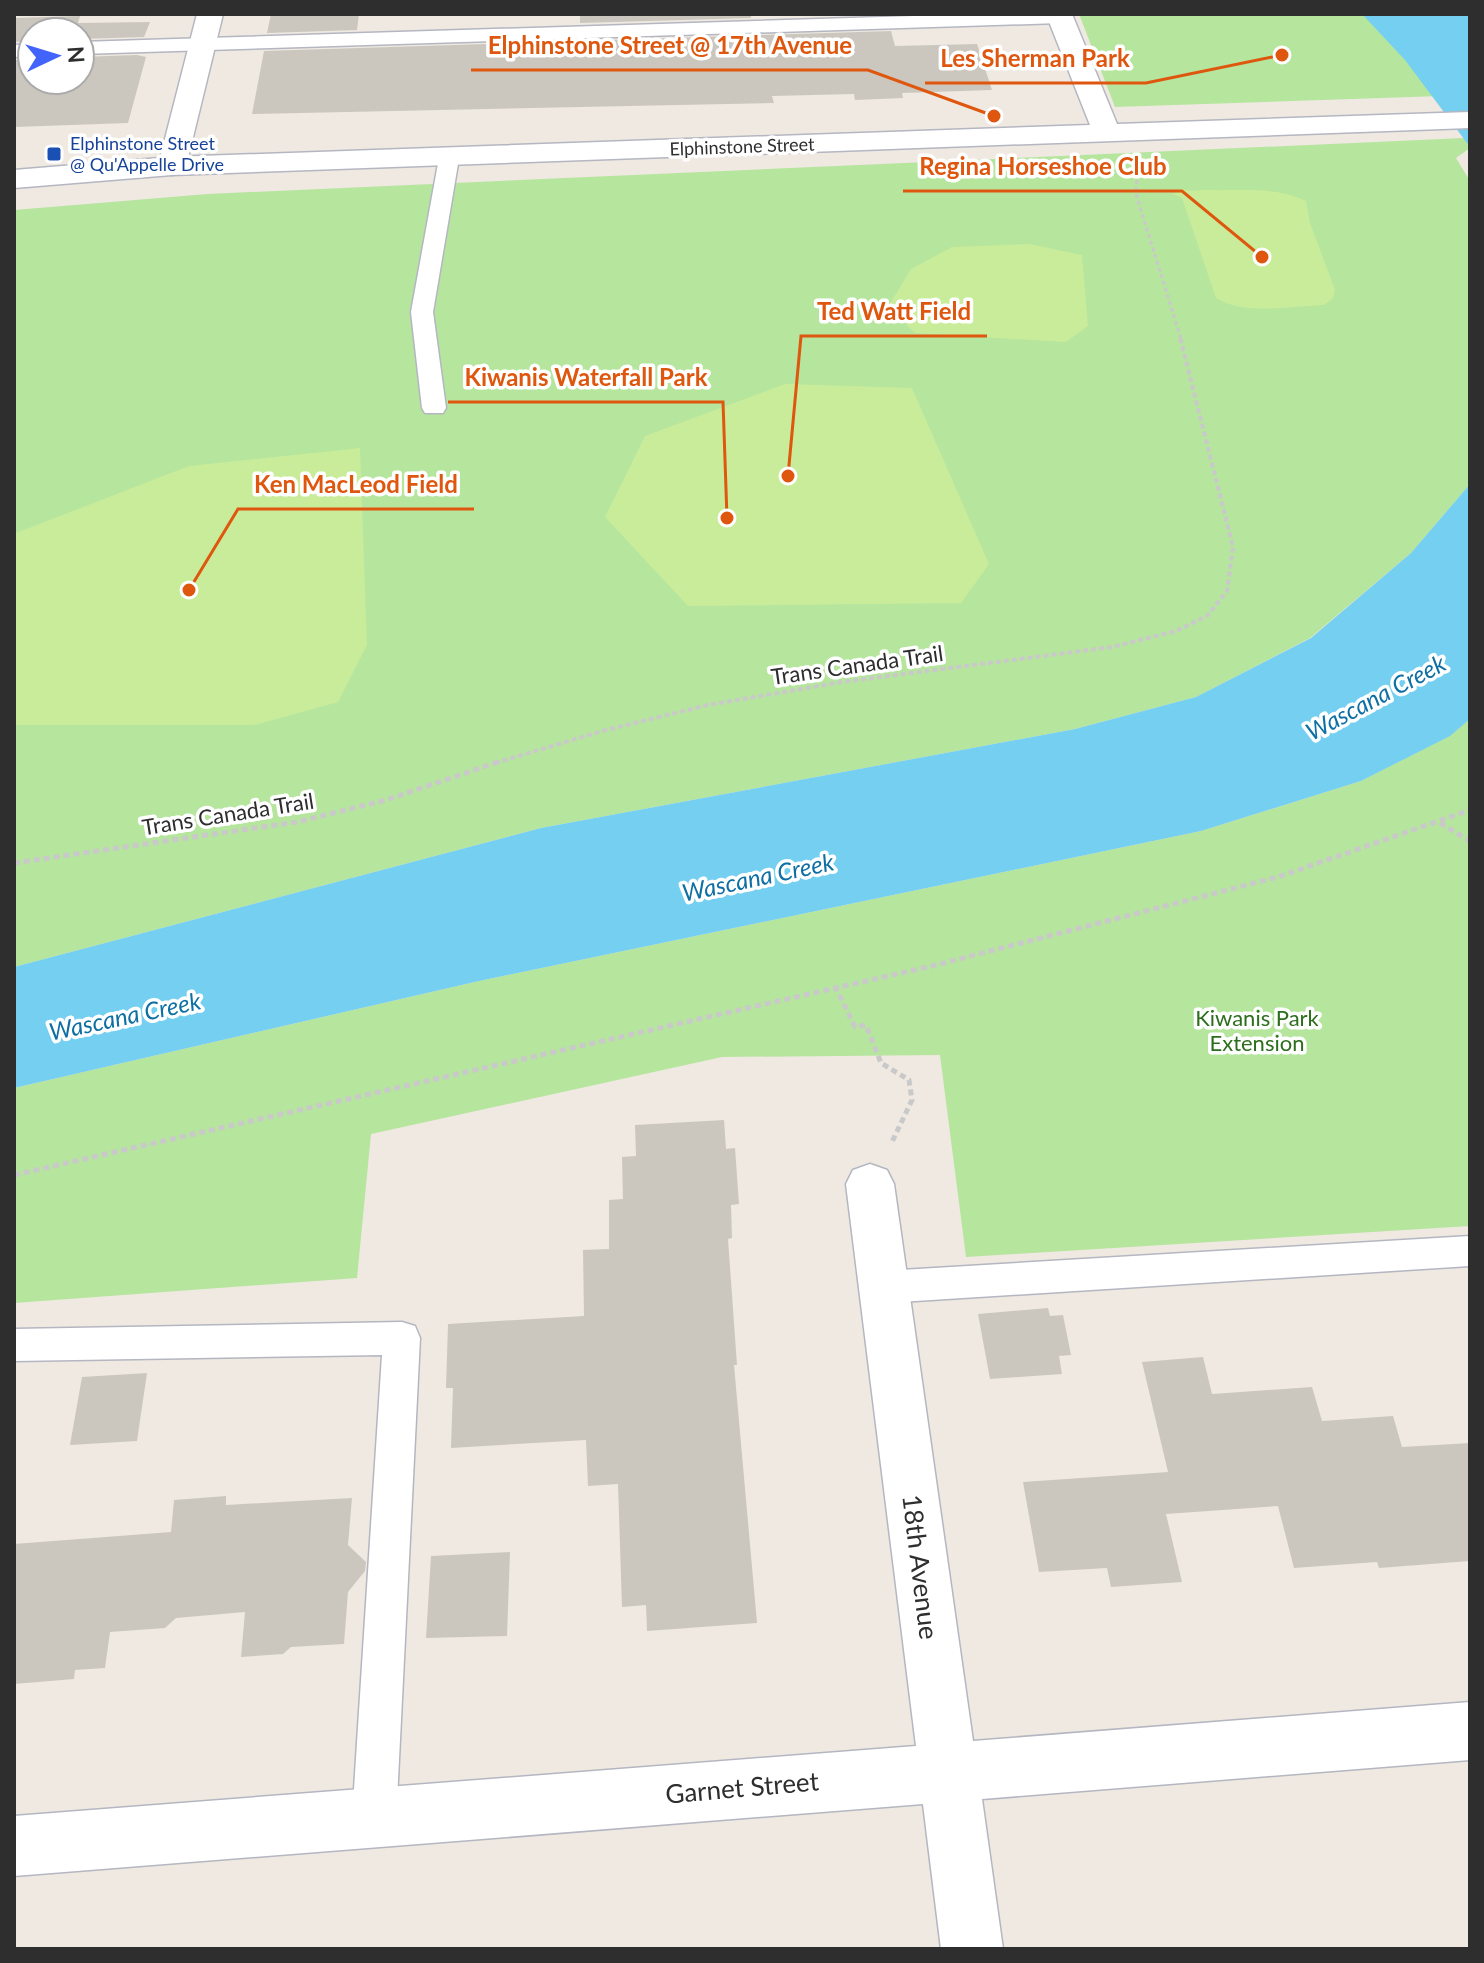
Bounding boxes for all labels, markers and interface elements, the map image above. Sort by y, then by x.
north arrow [16,16,96,96]
callout: Elphinstone Street @ 17th Avenue [471,22,868,70]
text: Elphinstone Street @ 17th Avenue [488,30,852,59]
callout: Les Sherman Park [925,35,1146,83]
text: Les Sherman Park [940,43,1130,72]
text: N [62,45,91,64]
place label: Elphinstone Street @ Qu'Appelle Drive [70,132,224,175]
street label: Elphinstone Street [669,132,815,160]
callout: Regina Horseshoe Club [903,143,1182,191]
marker: Elphinstone Street @ Qu'Appelle Drive [45,145,63,163]
text: Regina Horseshoe Club [919,151,1167,180]
callout: Ted Watt Field [801,288,987,336]
text: Ted Watt Field [817,296,971,325]
callout: Kiwanis Waterfall Park [448,354,723,402]
text: Kiwanis Waterfall Park [464,362,708,391]
callout: Ken MacLeod Field [238,461,474,509]
text: Ken MacLeod Field [254,469,458,498]
street label: Trans Canada Trail [769,639,945,690]
water label: Wascana Creek [1300,647,1451,746]
street label: Trans Canada Trail [140,787,316,840]
water label: Wascana Creek [679,846,837,907]
water label: Wascana Creek [46,985,204,1046]
park label: Kiwanis Park Extension [1195,1004,1320,1056]
street label: 18th Avenue [896,1493,946,1641]
street label: Garnet Street [664,1764,821,1810]

